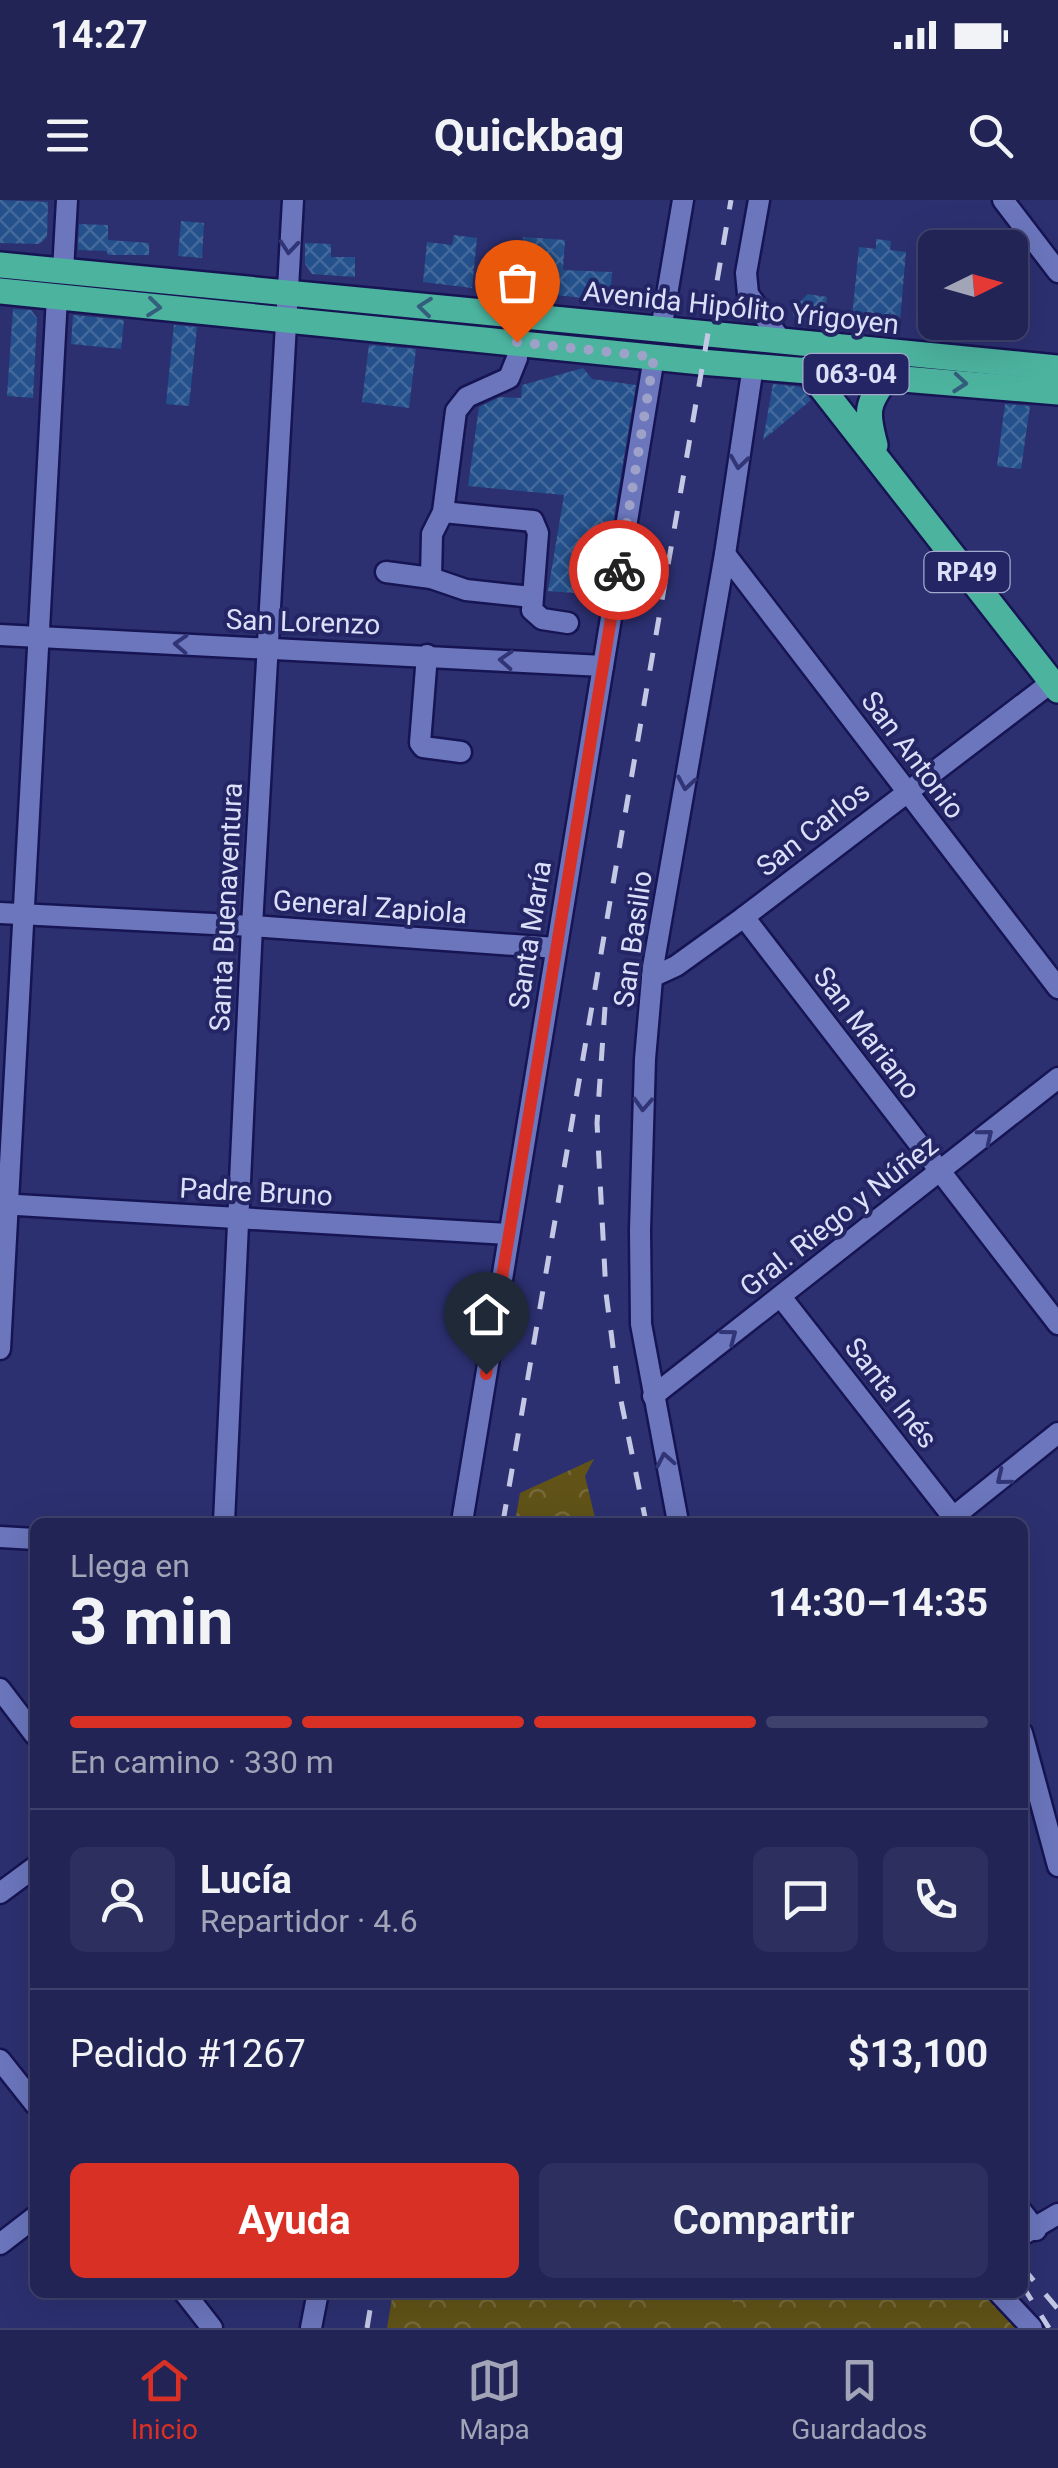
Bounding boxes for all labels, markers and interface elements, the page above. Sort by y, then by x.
text: 14:27 [50,13,148,57]
icon: menu [40,108,95,163]
icon: search [963,108,1018,163]
text: Quickbag [434,109,624,162]
north arrow [918,230,1028,340]
map controls [918,230,1028,340]
one-way arrow [279,239,301,255]
pin [475,240,560,343]
icon: bag [490,255,545,310]
street label: Avenida Hipólito Yrigoyen [581,275,901,341]
one-way arrow [147,296,163,317]
one-way arrow [416,297,432,319]
road number: 063-04 [804,354,908,394]
one-way arrow [953,372,969,393]
one-way arrow [729,454,750,470]
courier [569,520,669,620]
icon: bike [592,543,647,598]
road number: RP49 [924,552,1010,592]
street label: San Lorenzo [225,603,381,641]
one-way arrow [173,634,189,655]
one-way arrow [497,650,513,671]
street label: San Antonio [854,685,972,825]
one-way arrow [676,774,697,791]
street label: San Carlos [750,775,876,883]
street label: Santa Buenaventura [203,782,249,1032]
street label: Santa María [502,858,558,1012]
street label: San Basilio [607,868,659,1010]
street label: General Zapiola [272,884,468,930]
street label: San Mariano [807,960,927,1106]
one-way arrow [633,1097,654,1113]
street label: Gral. Riego y Núñez [734,1129,944,1303]
one-way arrow [975,1130,993,1148]
street label: Padre Bruno [179,1172,333,1212]
pin [444,1272,529,1375]
icon: home [459,1287,514,1342]
one-way arrow [719,1330,737,1347]
street label: Santa Inés [838,1331,944,1455]
one-way arrow [655,1451,676,1468]
one-way arrow [996,1466,1014,1484]
text: Llega en [70,1547,190,1585]
text: 14:30–14:35 [768,1581,988,1625]
text: 3 min [70,1584,233,1660]
text: En camino · 330 m [70,1743,334,1781]
button: person [70,1847,175,1952]
button: chat [753,1847,858,1952]
button: phone [883,1847,988,1952]
text: Lucía [200,1858,292,1902]
text: Repartidor · 4.6 [200,1902,418,1940]
text: Pedido #1267 [70,2032,306,2076]
text: $13,100 [848,2032,988,2076]
button: Ayuda [70,2163,519,2278]
button: Compartir [539,2163,988,2278]
tab: Inicio [131,2353,198,2446]
tab: Mapa [459,2353,530,2446]
tab: Guardados [791,2353,927,2446]

